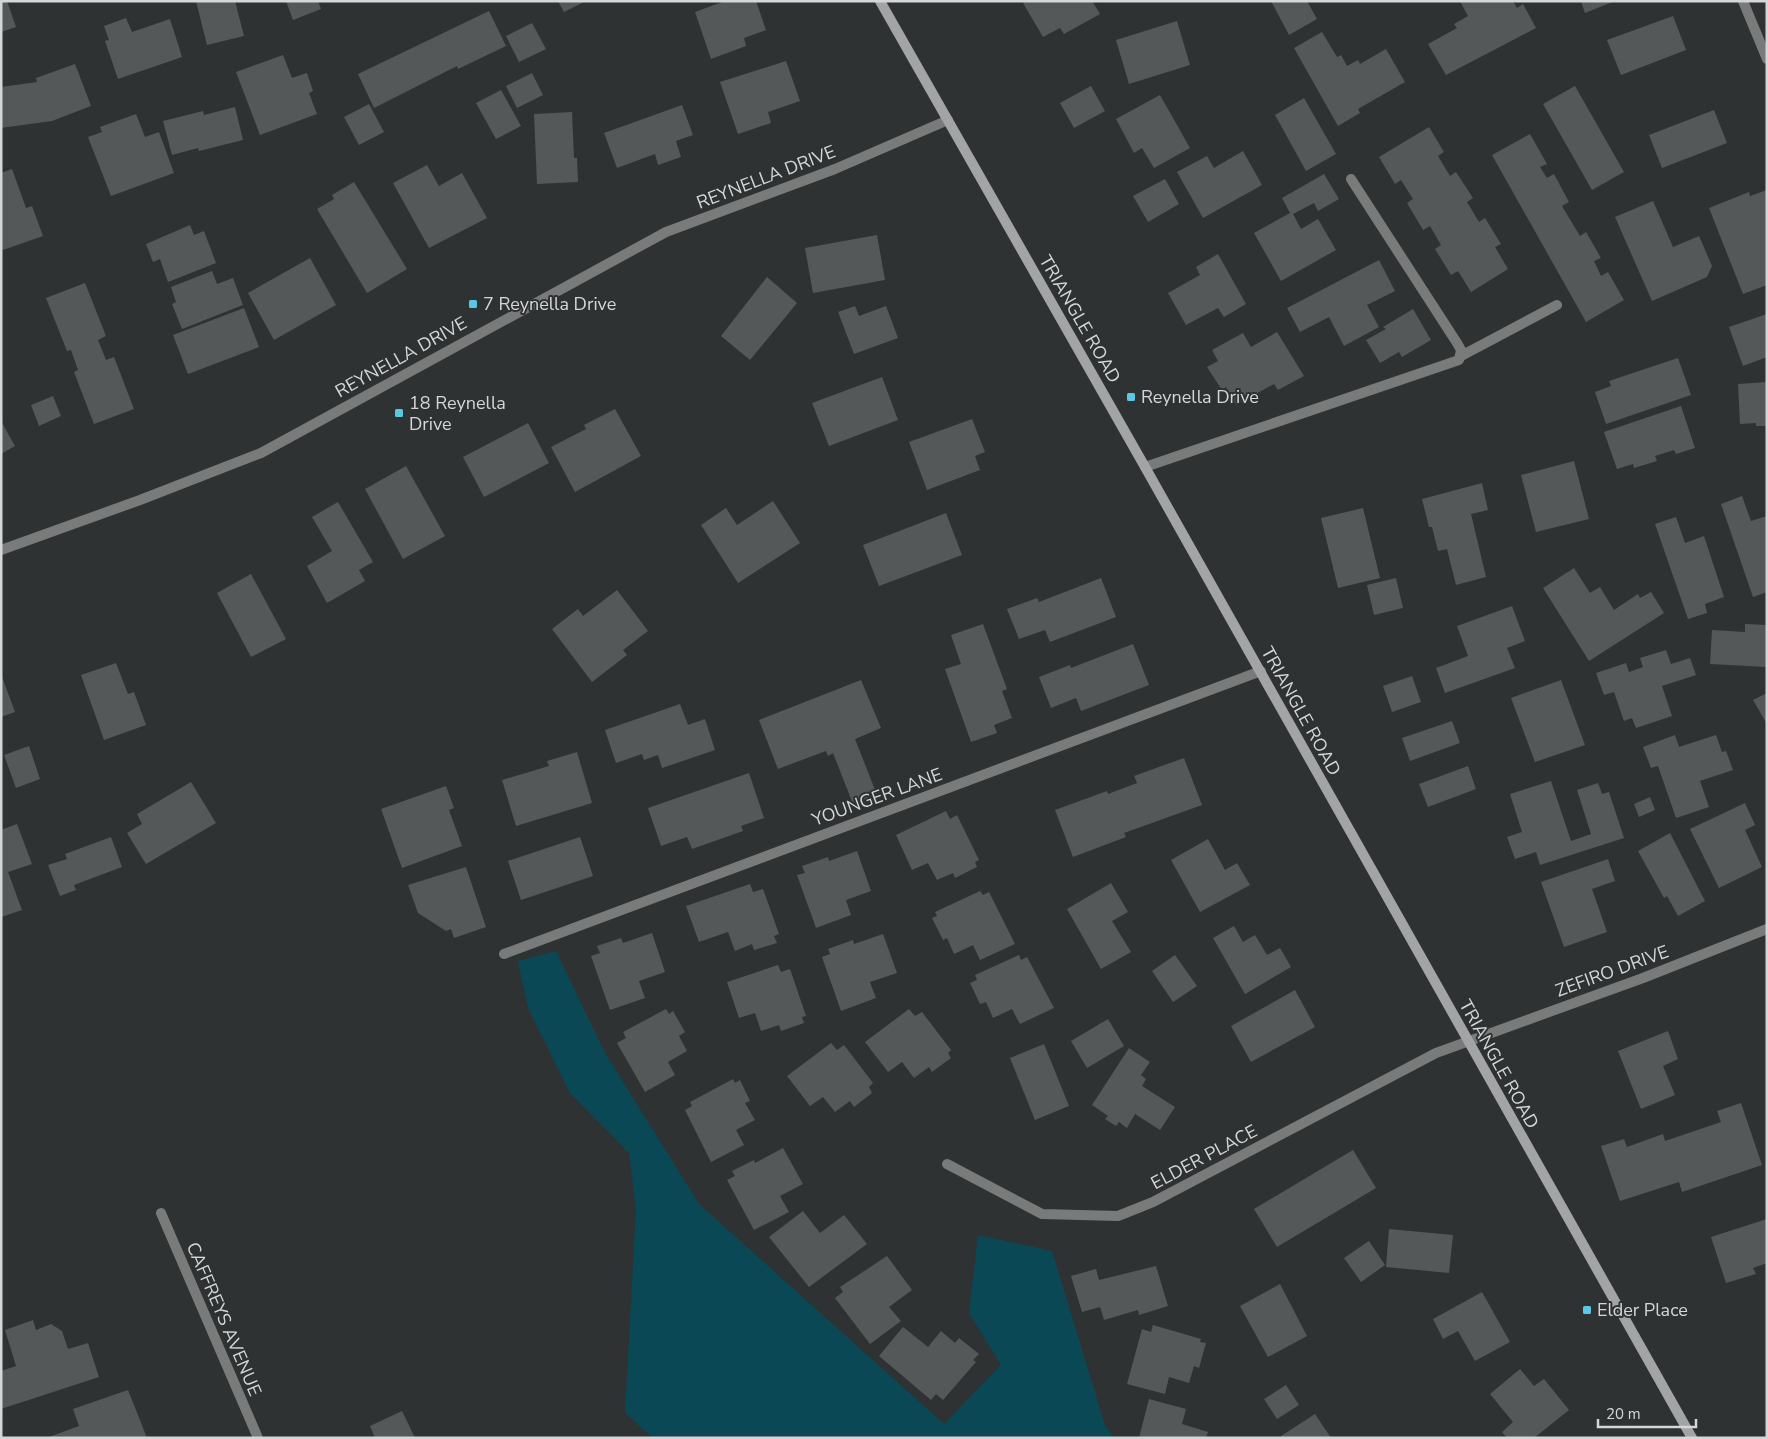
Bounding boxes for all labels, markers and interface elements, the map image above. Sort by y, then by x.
street label: REYNELLA DRIVE [693,139,839,215]
street label: TRIANGLE ROAD [1034,251,1126,387]
place label: 7 Reynella Drive [483,292,616,316]
marker: 7 Reynella Drive [467,298,479,310]
street label: REYNELLA DRIVE [331,311,471,403]
place label: Reynella Drive [1141,385,1259,409]
place label: 18 Reynella Drive [409,391,506,436]
marker: Reynella Drive [1125,391,1137,403]
marker: 18 Reynella Drive [393,407,405,419]
street label: TRIANGLE ROAD [1256,642,1346,780]
street label: YOUNGER LANE [808,762,945,832]
street label: ZEFIRO DRIVE [1552,939,1672,1003]
street label: TRIANGLE ROAD [1454,995,1544,1133]
street label: ELDER PLACE [1147,1119,1261,1195]
street label: CAFFREYS AVENUE [181,1238,267,1400]
place label: Elder Place [1597,1298,1688,1322]
marker: Elder Place [1581,1304,1593,1316]
scale bar [1598,1396,1696,1428]
text: 20 m [1606,1404,1641,1424]

